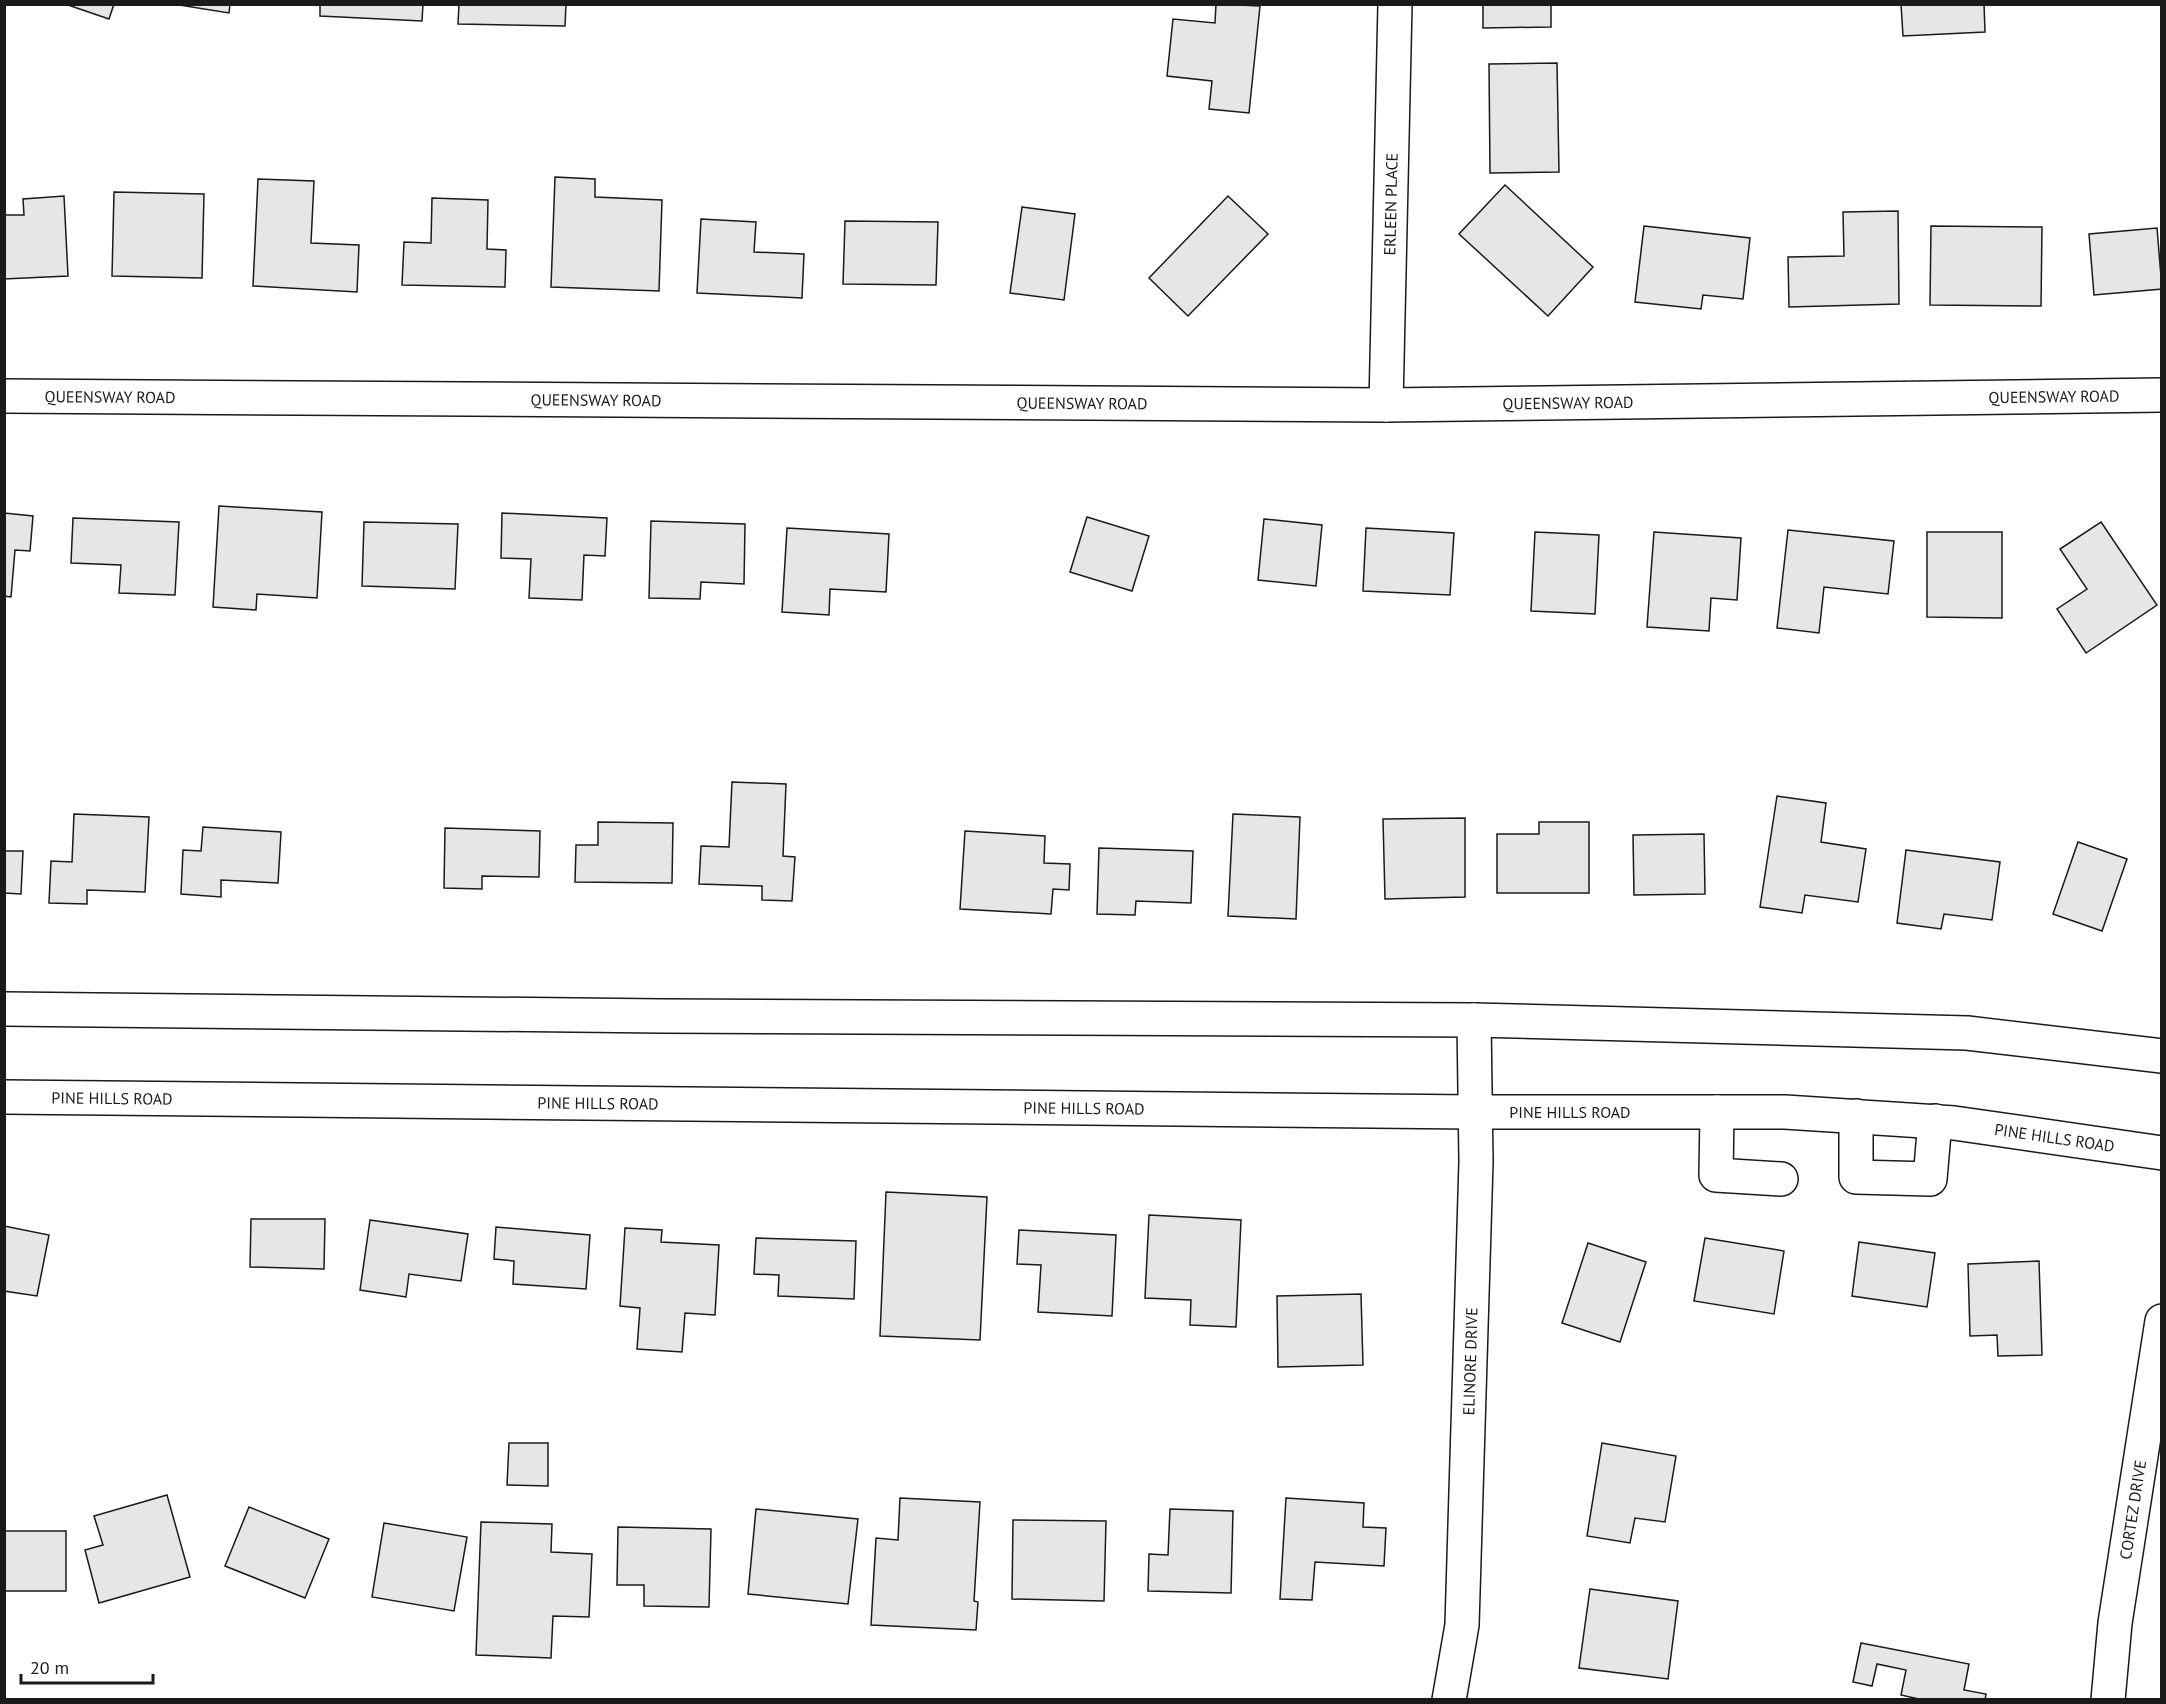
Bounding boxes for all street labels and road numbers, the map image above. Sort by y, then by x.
street label: ERLEEN PLACE [1379,153,1402,256]
street label: QUEENSWAY ROAD [44,386,176,407]
street label: QUEENSWAY ROAD [1988,386,2120,407]
street label: QUEENSWAY ROAD [530,389,662,410]
street label: QUEENSWAY ROAD [1502,392,1634,413]
street label: QUEENSWAY ROAD [1016,393,1148,413]
street label: PINE HILLS ROAD [51,1087,173,1109]
street label: PINE HILLS ROAD [537,1092,659,1114]
street label: PINE HILLS ROAD [1023,1097,1145,1119]
street label: PINE HILLS ROAD [1509,1102,1631,1122]
street label: PINE HILLS ROAD [1993,1119,2116,1156]
street label: ELINORE DRIVE [1458,1307,1482,1416]
street label: CORTEZ DRIVE [2115,1459,2150,1561]

